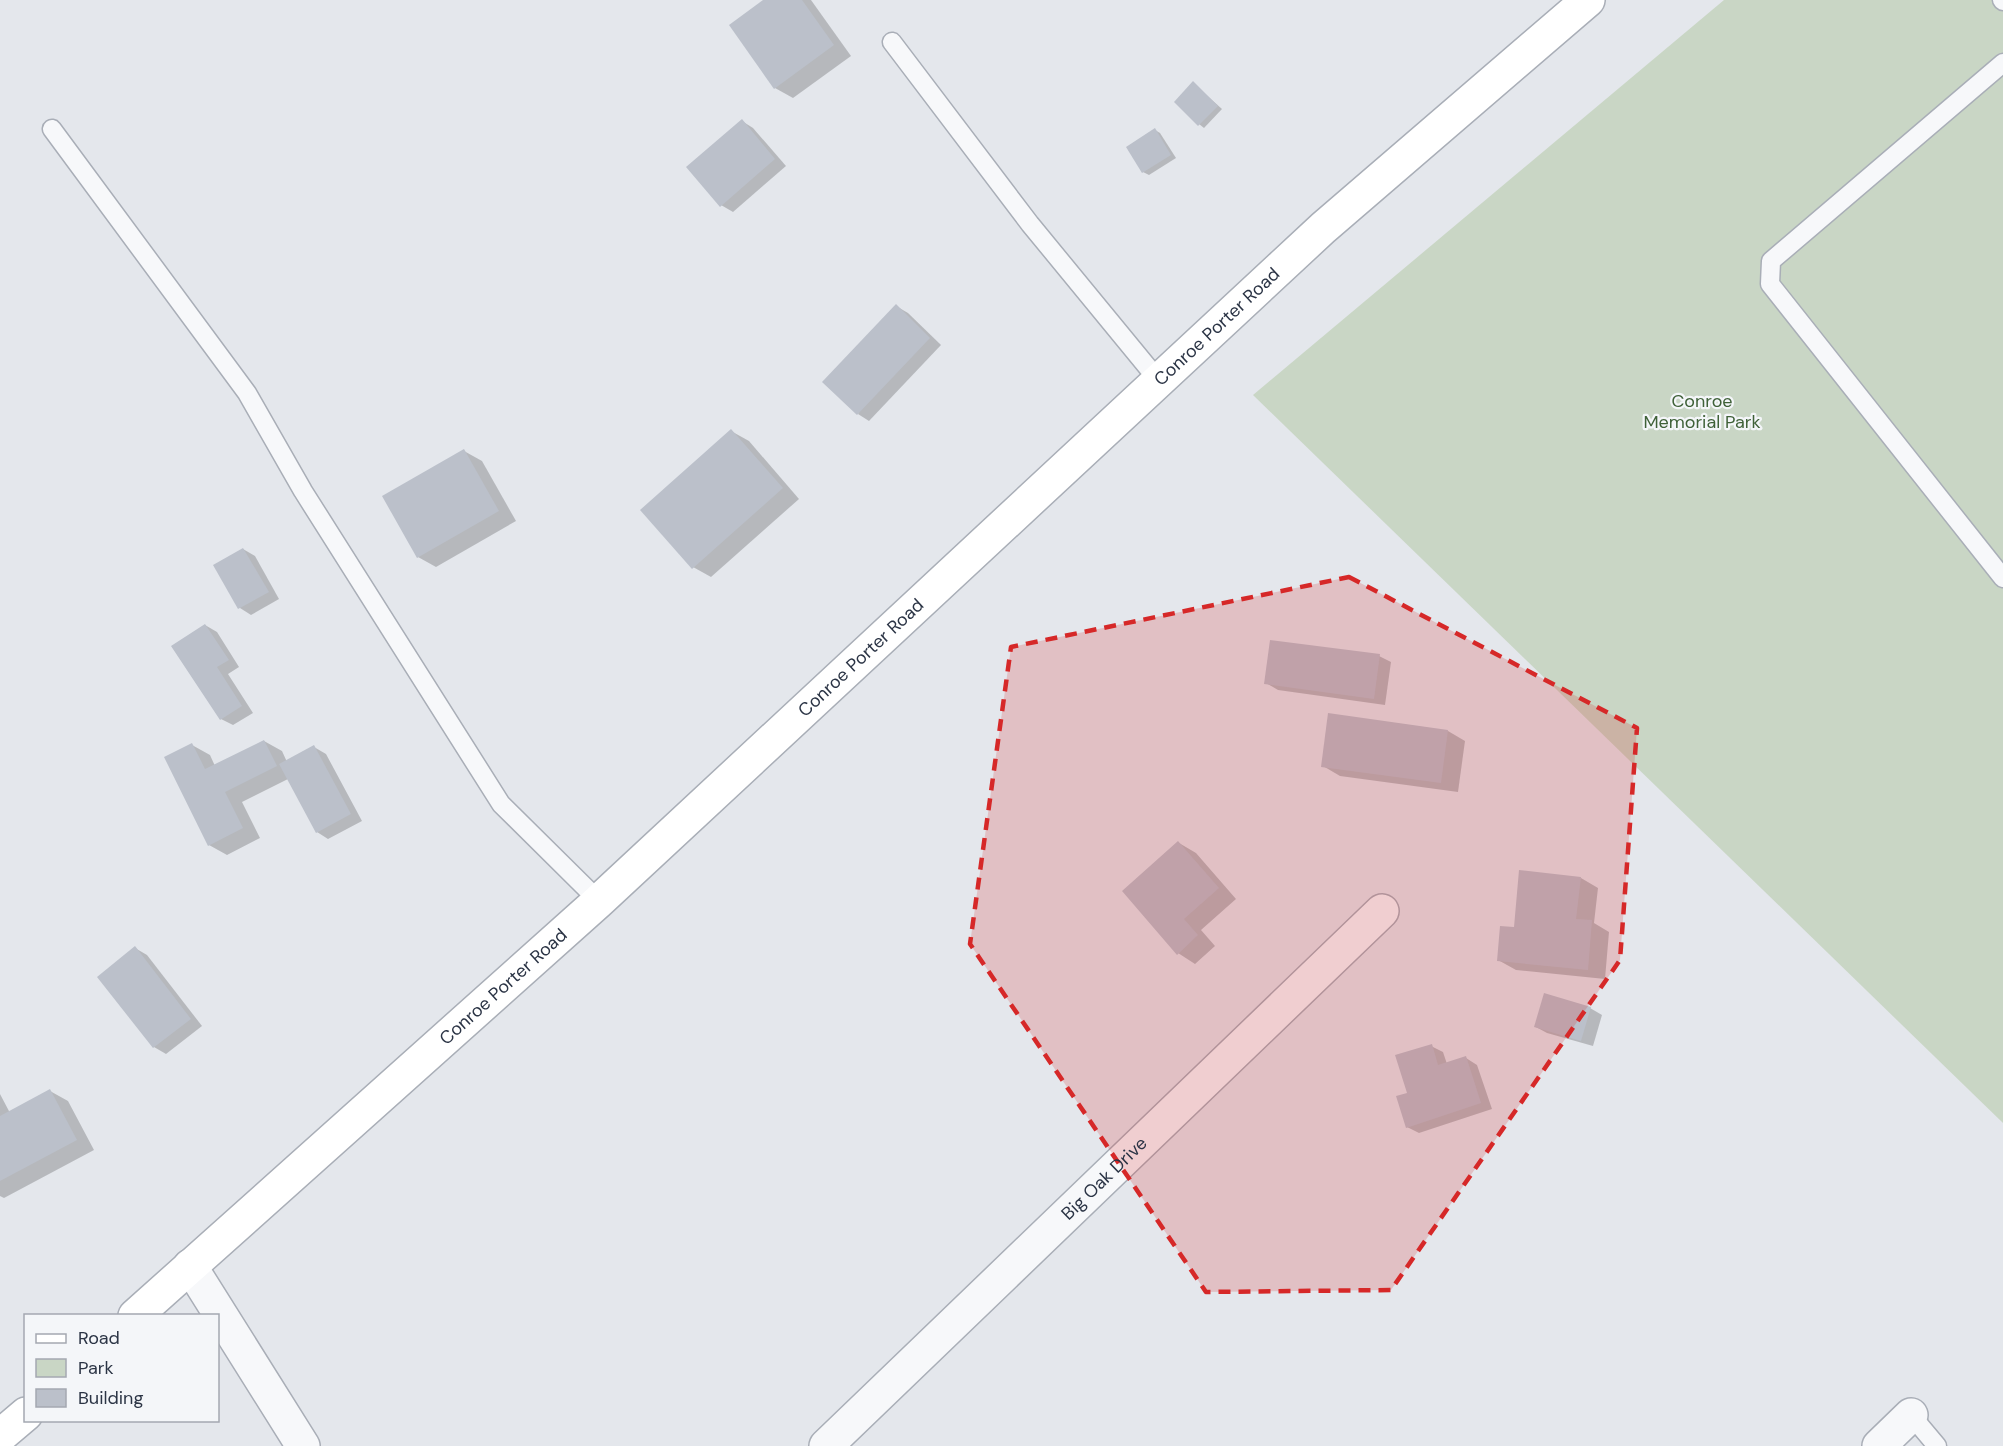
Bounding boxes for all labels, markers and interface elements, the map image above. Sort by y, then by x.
street label: Conroe Porter Road [1149,262,1285,391]
park label: Conroe Memorial Park [1643,389,1761,434]
street label: Conroe Porter Road [793,593,929,722]
street label: Conroe Porter Road [434,923,572,1050]
street label: Big Oak Drive [1056,1131,1152,1225]
legend [24,1314,219,1422]
text: Road [78,1326,120,1350]
text: Park [78,1356,114,1380]
text: Building [78,1386,143,1410]

